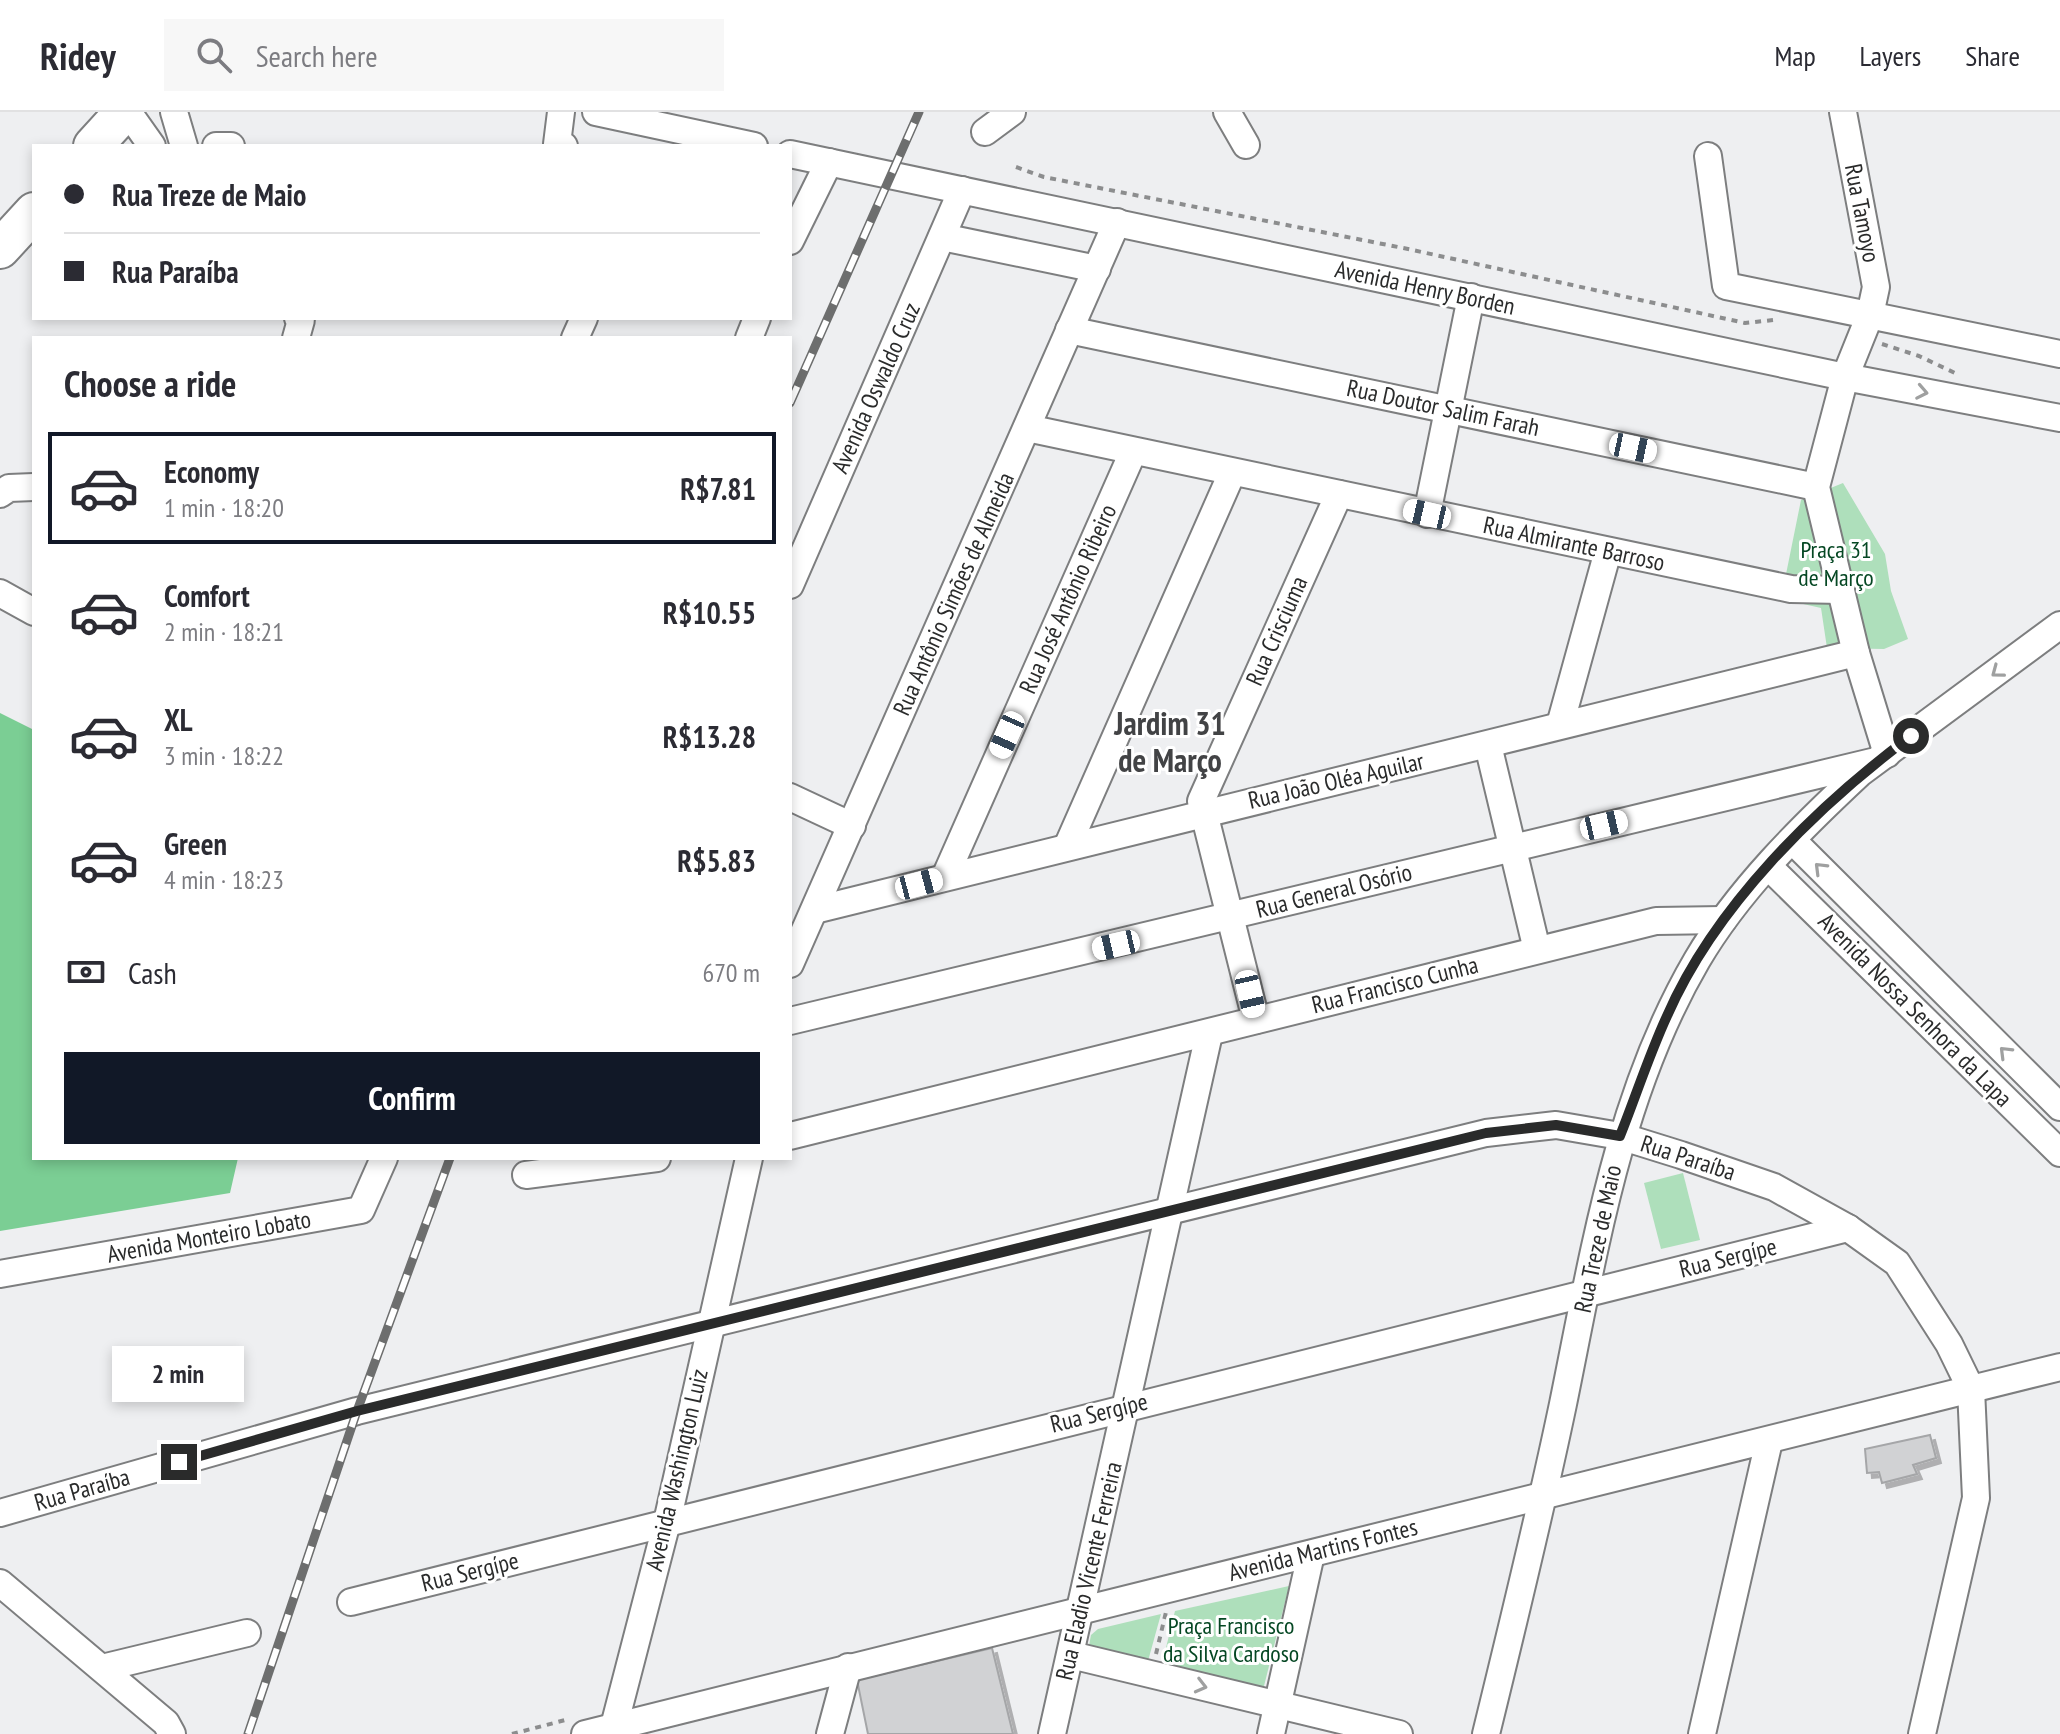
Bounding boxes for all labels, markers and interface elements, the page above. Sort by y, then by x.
search box [164,19,724,91]
text: Ridey [40,31,116,80]
icon: search [192,33,236,77]
text: Search here [256,36,378,75]
text: Map [1774,37,1816,74]
text: Layers [1860,37,1921,74]
text: Share [1965,37,2020,74]
street label: Rua Tamoyo [1838,161,1887,265]
text: Rua Treze de Maio [112,175,306,214]
text: Rua Paraíba [112,252,239,291]
street label: Avenida Henry Borden [1332,253,1518,322]
street label: Avenida Oswaldo Cruz [824,298,927,478]
text: Choose a ride [64,360,236,407]
street label: Rua Doutor Salim Farah [1344,372,1542,443]
one-way arrow [1915,382,1929,399]
car [1607,431,1659,465]
icon: car [68,452,140,524]
text: Economy [164,452,259,491]
street label: Rua Antônio Simões de Almeida [886,467,1021,720]
text: R$7.81 [680,469,756,508]
text: 1 min · 18:20 [164,491,284,524]
car [1401,497,1453,531]
street label: Rua José Antônio Ribeiro [1012,499,1123,698]
street label: Rua Almirante Barroso [1481,509,1668,578]
park label: Praça 31 de Março [1798,534,1874,593]
street label: Rua Crisciuma [1239,571,1314,690]
icon: car [68,576,140,648]
text: Comfort [164,576,250,615]
text: R$10.55 [663,593,756,632]
text: 2 min · 18:21 [164,615,284,648]
one-way arrow [1992,662,2006,676]
icon: car [68,700,140,772]
text: XL [164,700,193,739]
district label: Jardim 31 de Março [1113,702,1226,781]
car [986,708,1028,762]
text: R$13.28 [663,717,756,756]
route start [1893,718,1929,754]
text: 3 min · 18:22 [164,739,284,772]
street label: Rua João Oléa Aguilar [1245,745,1427,816]
car [1578,808,1630,842]
icon: car [68,824,140,896]
text: Green [164,824,227,863]
text: R$5.83 [677,841,756,880]
street label: Rua General Osório [1253,856,1415,925]
text: 4 min · 18:23 [164,863,284,896]
one-way arrow [1815,863,1829,877]
car [893,866,945,902]
street label: Avenida Nossa Senhora da Lapa [1812,906,2019,1113]
car [1090,928,1142,962]
street label: Rua Francisco Cunha [1308,949,1481,1020]
icon: cash [64,950,108,994]
text: Cash [128,953,177,992]
text: 670 m [702,956,760,989]
car [1233,968,1267,1020]
one-way arrow [2000,1046,2014,1061]
button: Confirm [64,1052,760,1144]
street label: Rua Paraíba [1637,1128,1739,1187]
street label: Rua Treze de Maio [1567,1162,1628,1316]
street label: Avenida Monteiro Lobato [105,1203,313,1270]
street label: Rua Sergípe [1676,1230,1780,1285]
callout: 2 min [113,1346,245,1402]
text: 2 min [152,1357,204,1390]
street label: Avenida Washington Luiz [638,1366,715,1574]
street label: Rua Sergípe [1047,1385,1151,1440]
route end [161,1444,197,1480]
street label: Rua Eladio Vicente Ferreira [1048,1459,1129,1683]
street label: Rua Paraíba [31,1461,133,1518]
street label: Avenida Martins Fontes [1225,1511,1421,1588]
street label: Rua Sergípe [418,1544,522,1599]
park label: Praça Francisco da Silva Cardoso [1163,1610,1299,1669]
one-way arrow [1194,1676,1208,1693]

